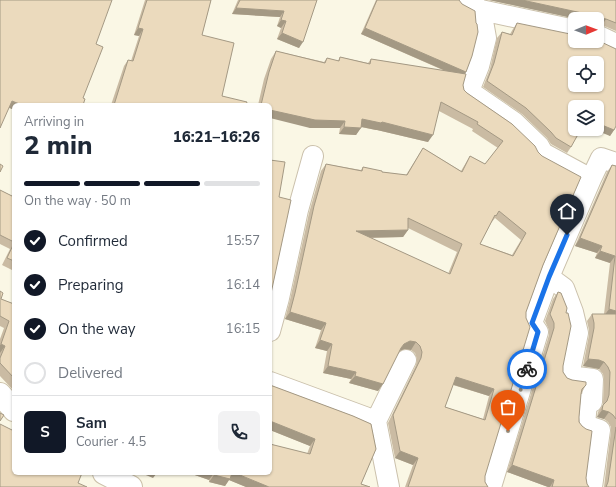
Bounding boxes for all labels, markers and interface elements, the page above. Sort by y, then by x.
north arrow [568,12,604,48]
map controls [568,12,604,136]
button: locate [568,56,604,92]
button: layers [568,100,604,136]
text: Arriving in [24,113,84,131]
text: 16:21–16:26 [173,127,260,147]
text: 2 min [24,128,92,163]
text: On the way · 50 m [24,192,131,210]
pin [550,194,584,235]
icon: home [556,200,578,222]
icon: check [24,230,46,252]
text: Confirmed [58,231,128,251]
text: 15:57 [226,232,260,250]
icon: check [24,274,46,296]
text: Preparing [58,275,123,295]
text: 16:14 [226,276,260,294]
icon: check [24,318,46,340]
text: On the way [58,319,136,339]
text: 16:15 [226,320,260,338]
courier [507,349,547,389]
icon: bike [516,358,538,380]
text: Delivered [58,363,123,383]
pin [491,390,525,431]
icon: bag [497,396,519,418]
button: phone [218,411,260,453]
text: Sam [76,413,107,433]
text: S [40,422,50,442]
text: Courier · 4.5 [76,433,146,451]

